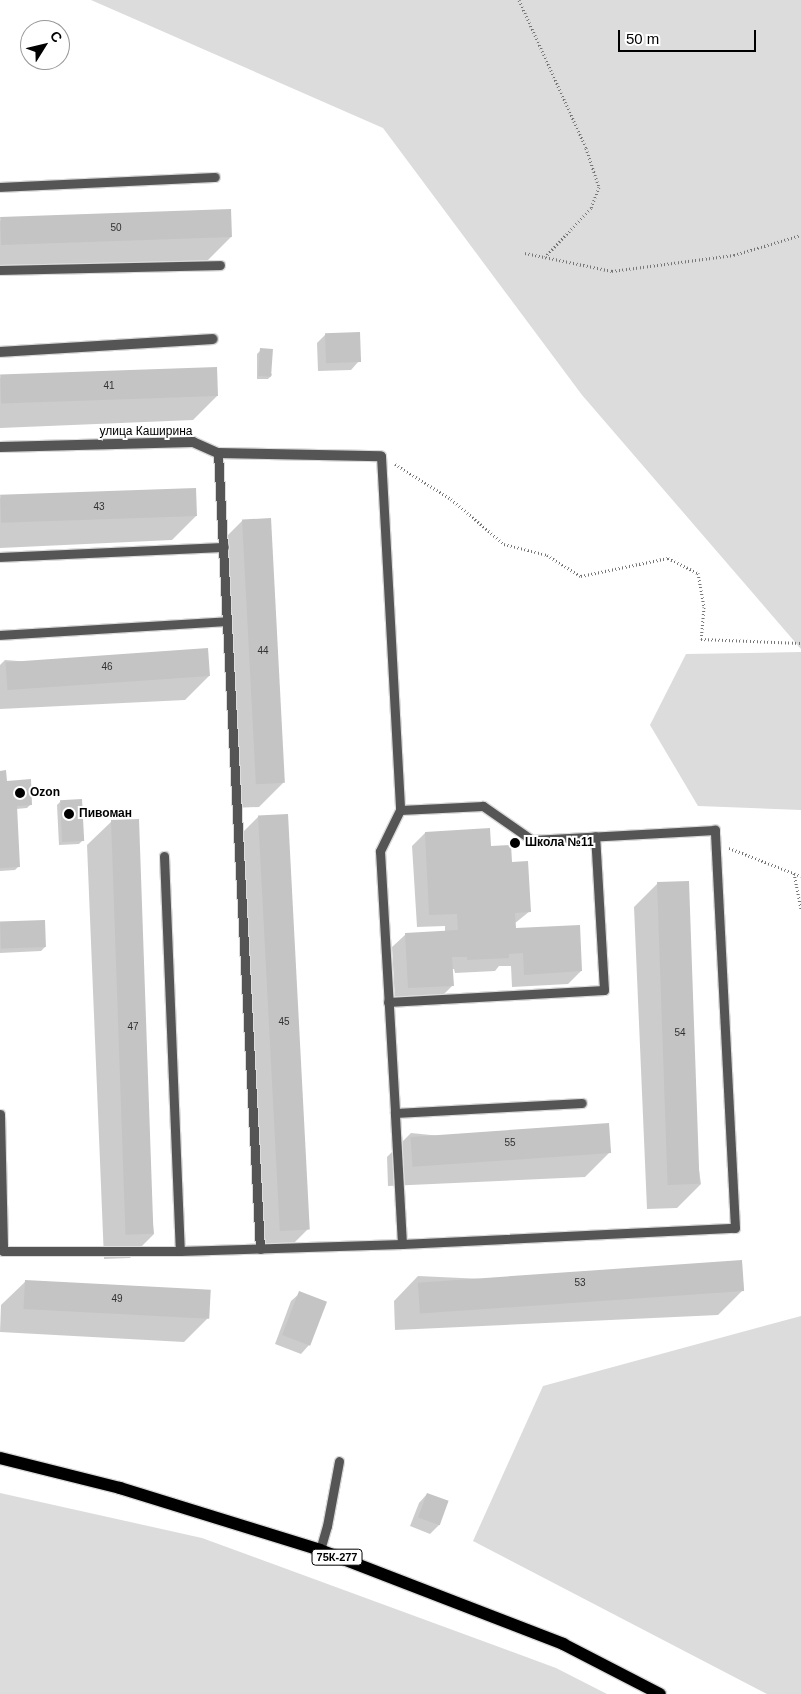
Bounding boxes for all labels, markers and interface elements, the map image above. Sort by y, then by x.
north arrow [20,20,70,70]
scale bar [621,20,758,52]
text: С [47,28,66,46]
text: 50 m [626,30,659,47]
house number: 50 [110,222,122,234]
house number: 41 [103,380,115,392]
street label: улица Каширина [100,425,192,439]
house number: 43 [93,501,105,513]
house number: 44 [257,645,269,657]
house number: 46 [101,661,113,673]
place label: Ozon [30,786,60,800]
marker: Ozon [14,787,26,799]
place label: Пивоман [79,807,132,821]
marker: Пивоман [63,808,75,820]
place label: Школа №11 [525,836,594,850]
marker: Школа №11 [509,837,521,849]
house number: 45 [278,1016,290,1028]
house number: 47 [127,1021,139,1033]
house number: 54 [674,1027,686,1039]
house number: 55 [504,1137,516,1149]
house number: 53 [574,1277,586,1289]
house number: 49 [111,1293,123,1305]
road number: 75К-277 [311,1548,363,1565]

